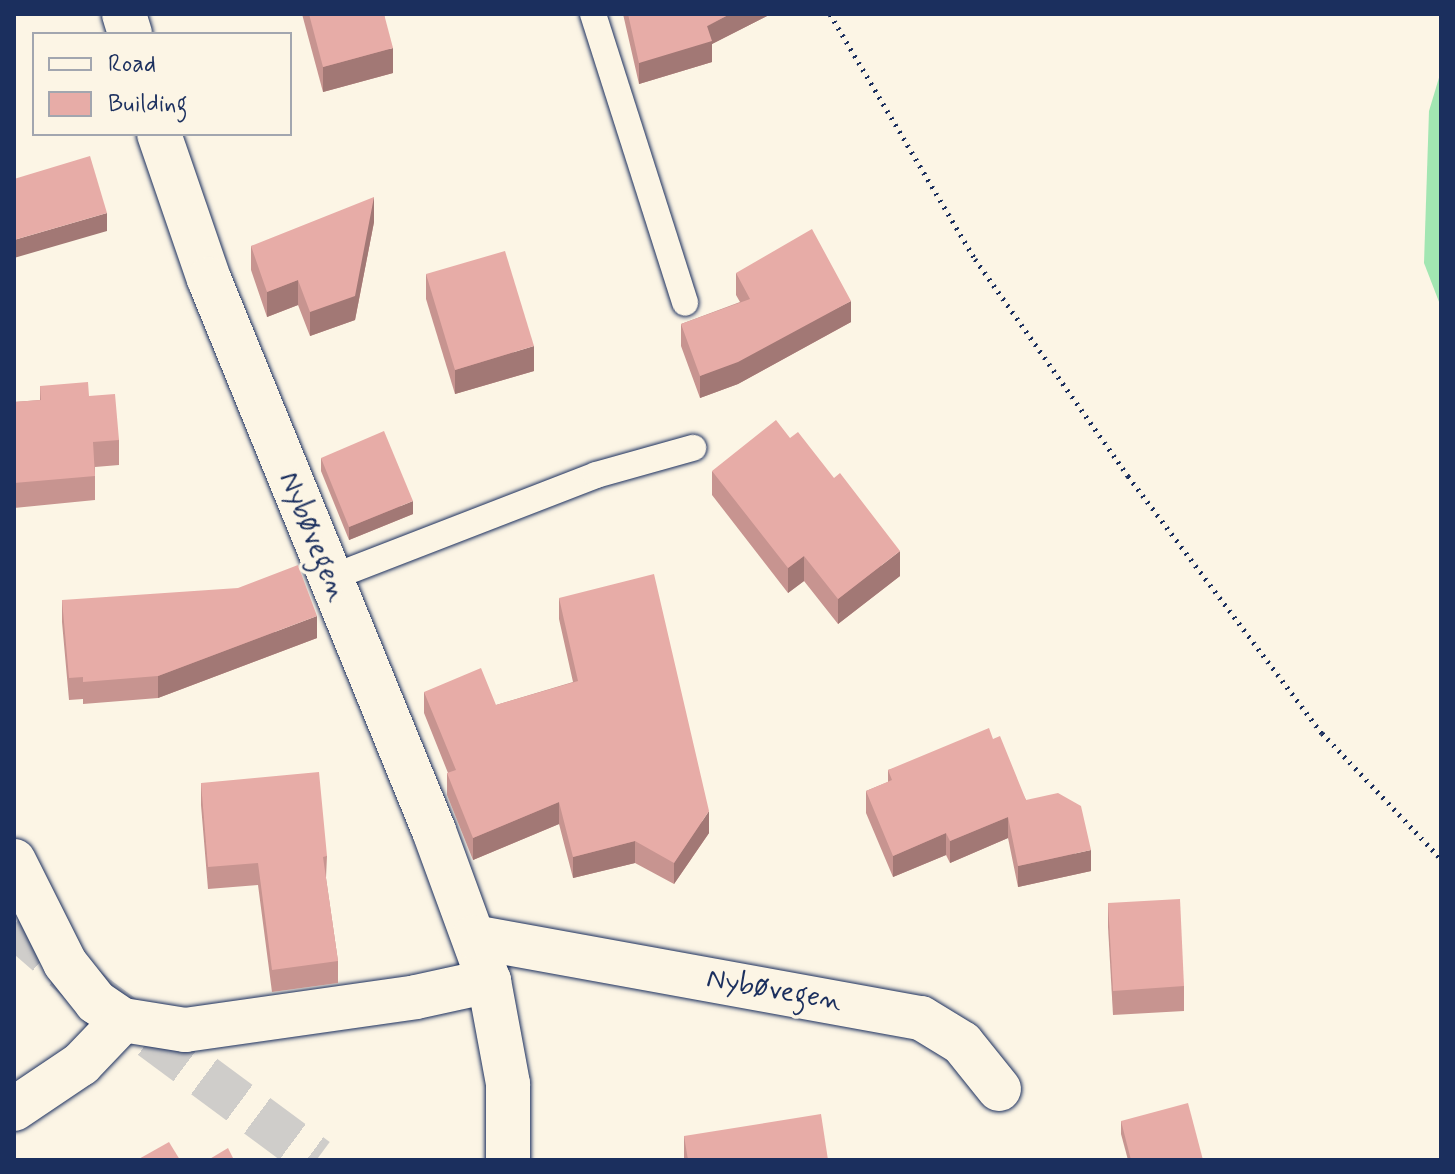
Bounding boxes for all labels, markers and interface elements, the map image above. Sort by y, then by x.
legend [32,32,292,136]
text: Road [108,49,156,80]
text: Building [108,89,188,120]
street label: Nybøvegen [271,467,353,607]
street label: Nybøvegen [704,963,844,1019]

